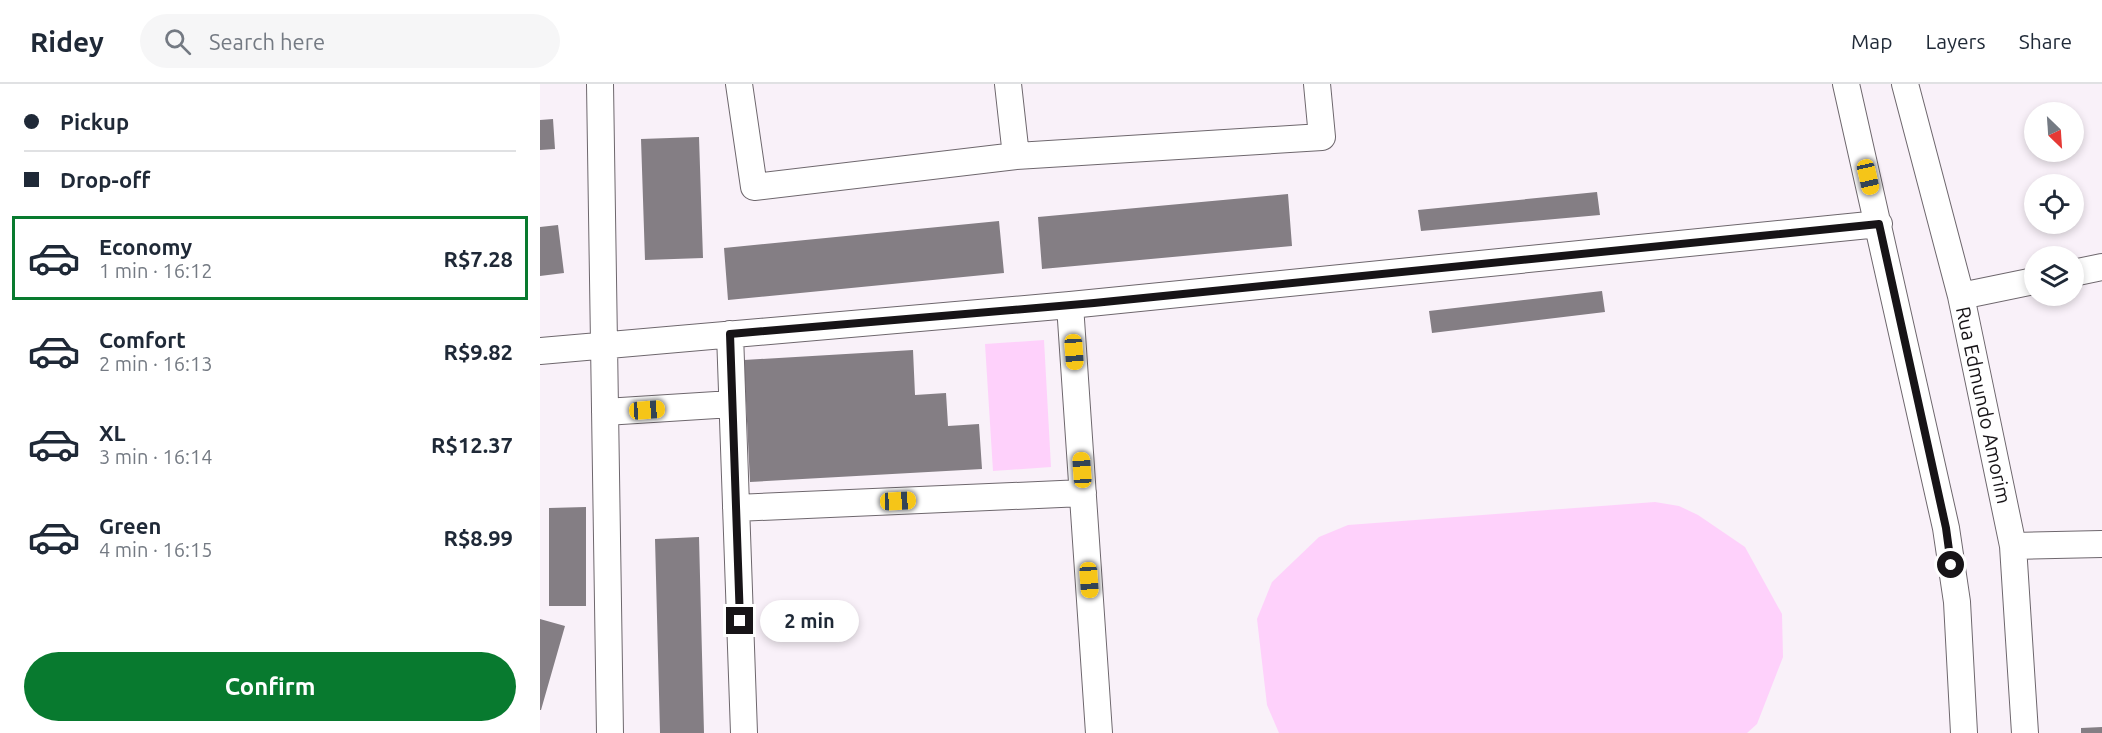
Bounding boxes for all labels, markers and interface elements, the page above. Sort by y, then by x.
search box [140,14,560,68]
icon: search [161,25,194,58]
text: Ridey [30,26,104,57]
text: Search here [209,29,325,54]
text: Map [1851,29,1892,53]
text: Layers [1925,29,1986,53]
text: Share [2019,29,2072,53]
north arrow [2024,102,2084,162]
map controls [2024,102,2084,306]
text: Pickup [60,109,129,134]
car [1855,157,1881,197]
text: Drop-off [60,167,150,192]
button: locate [2024,174,2084,234]
icon: car [27,231,81,285]
text: Economy [99,234,192,259]
text: R$7.28 [444,246,513,271]
button: layers [2024,246,2084,306]
text: 1 min · 16:12 [99,259,213,282]
street label: Rua Edmundo Amorim [1952,304,2016,506]
icon: car [27,324,81,378]
text: Comfort [99,327,186,352]
car [1064,333,1084,371]
text: R$9.82 [444,339,513,364]
text: 2 min · 16:13 [99,352,213,375]
car [628,400,666,420]
icon: car [27,417,81,471]
text: XL [99,420,126,445]
text: R$12.37 [431,432,513,457]
text: 3 min · 16:14 [99,445,213,468]
car [1072,451,1092,489]
car [880,491,916,511]
icon: car [27,510,81,564]
text: Green [99,513,161,538]
text: R$8.99 [444,525,513,550]
text: 4 min · 16:15 [99,538,213,561]
route start [1937,551,1964,578]
car [1079,561,1099,599]
callout: 2 min [761,600,860,642]
route end [726,607,753,634]
text: 2 min [784,609,835,632]
button: Confirm [24,652,516,721]

